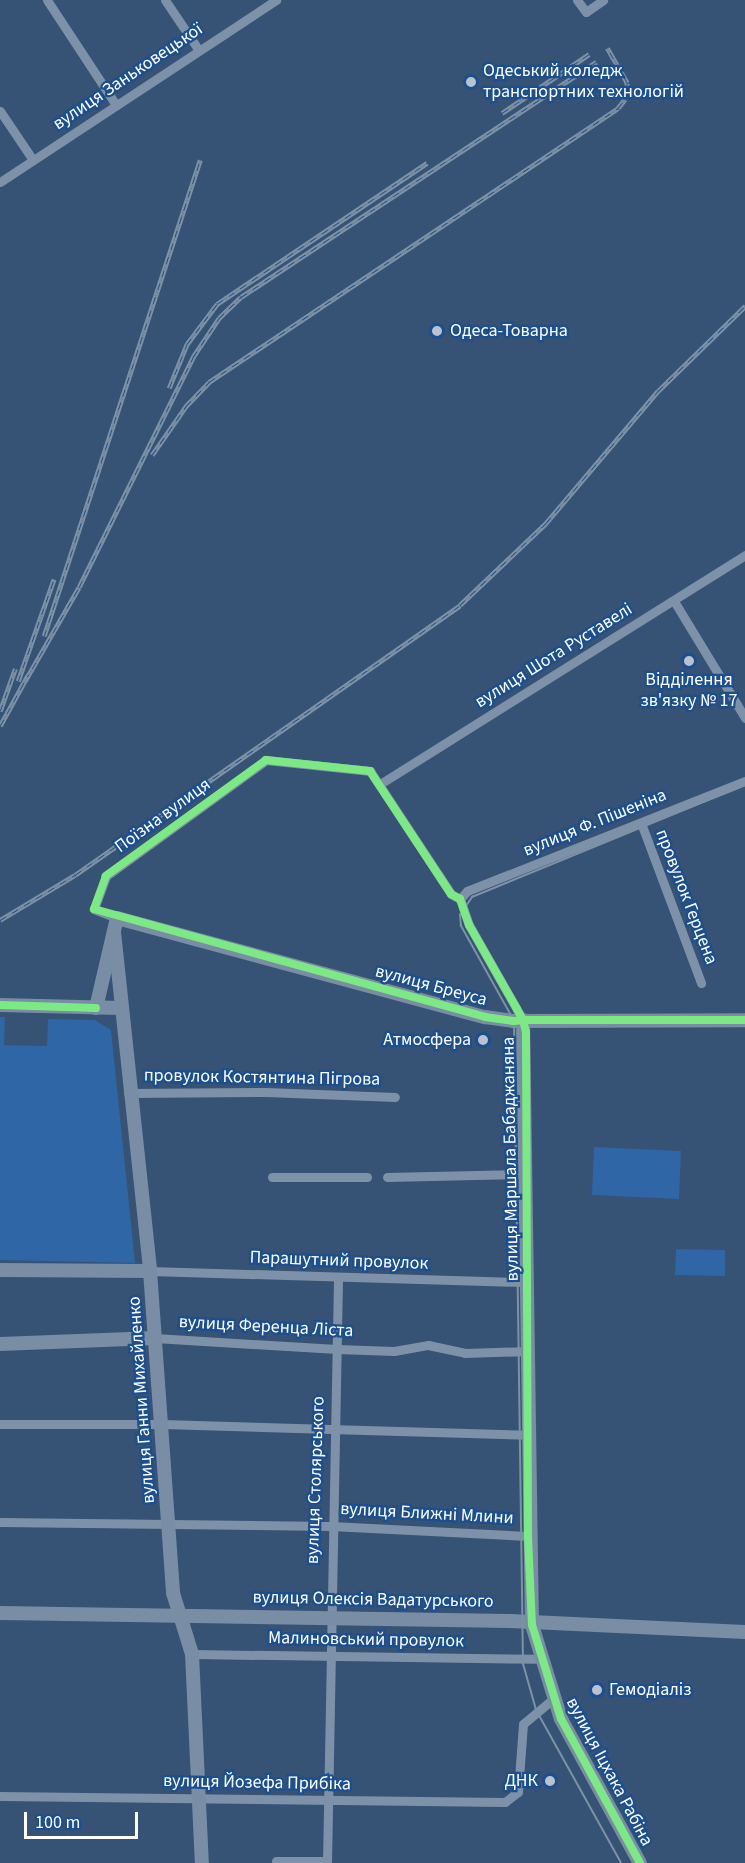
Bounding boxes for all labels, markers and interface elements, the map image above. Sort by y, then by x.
street label: вулиця Заньковецької [49,19,207,135]
place label: Одеський коледж транспортних технологій [483,61,684,104]
marker: Одеський коледж транспортних технологій [464,75,478,89]
place label: Одеса-Товарна [450,320,568,342]
marker: Одеса-Товарна [428,322,446,340]
street label: вулиця Шота Руставелі [471,599,637,713]
marker: Відділення зв'язку № 17 [682,654,696,668]
place label: Відділення зв'язку № 17 [641,670,737,712]
street label: Поїзна вулиця [111,774,215,858]
street label: вулиця Ф. Пішеніна [520,784,670,862]
street label: провулок Герцена [650,826,722,968]
street label: вулиця Бреуса [373,961,489,1011]
place label: Атмосфера [383,1029,471,1051]
marker: Атмосфера [476,1033,490,1047]
street label: вулиця Маршала Бабаджаняна [498,1036,524,1282]
street label: провулок Костянтина Пігрова [144,1065,380,1091]
street label: Парашутний провулок [249,1247,429,1275]
street label: вулиця Ганни Михайленко [124,1296,160,1504]
street label: вулиця Ференца Ліста [178,1312,354,1342]
street label: вулиця Столярського [302,1396,330,1564]
street label: вулиця Ближні Млини [340,1499,514,1529]
street label: вулиця Олексія Вадатурського [252,1587,494,1613]
street label: Малиновський провулок [268,1627,464,1653]
place label: Гемодіаліз [609,1679,691,1701]
marker: Гемодіаліз [590,1683,604,1697]
street label: вулиця Іцхака Рабіна [561,1694,657,1850]
place label: ДНК [504,1770,538,1792]
street label: вулиця Йозефа Прибіка [163,1771,351,1795]
marker: ДНК [543,1774,557,1788]
scale bar [27,1800,141,1838]
text: 100 m [35,1810,80,1835]

